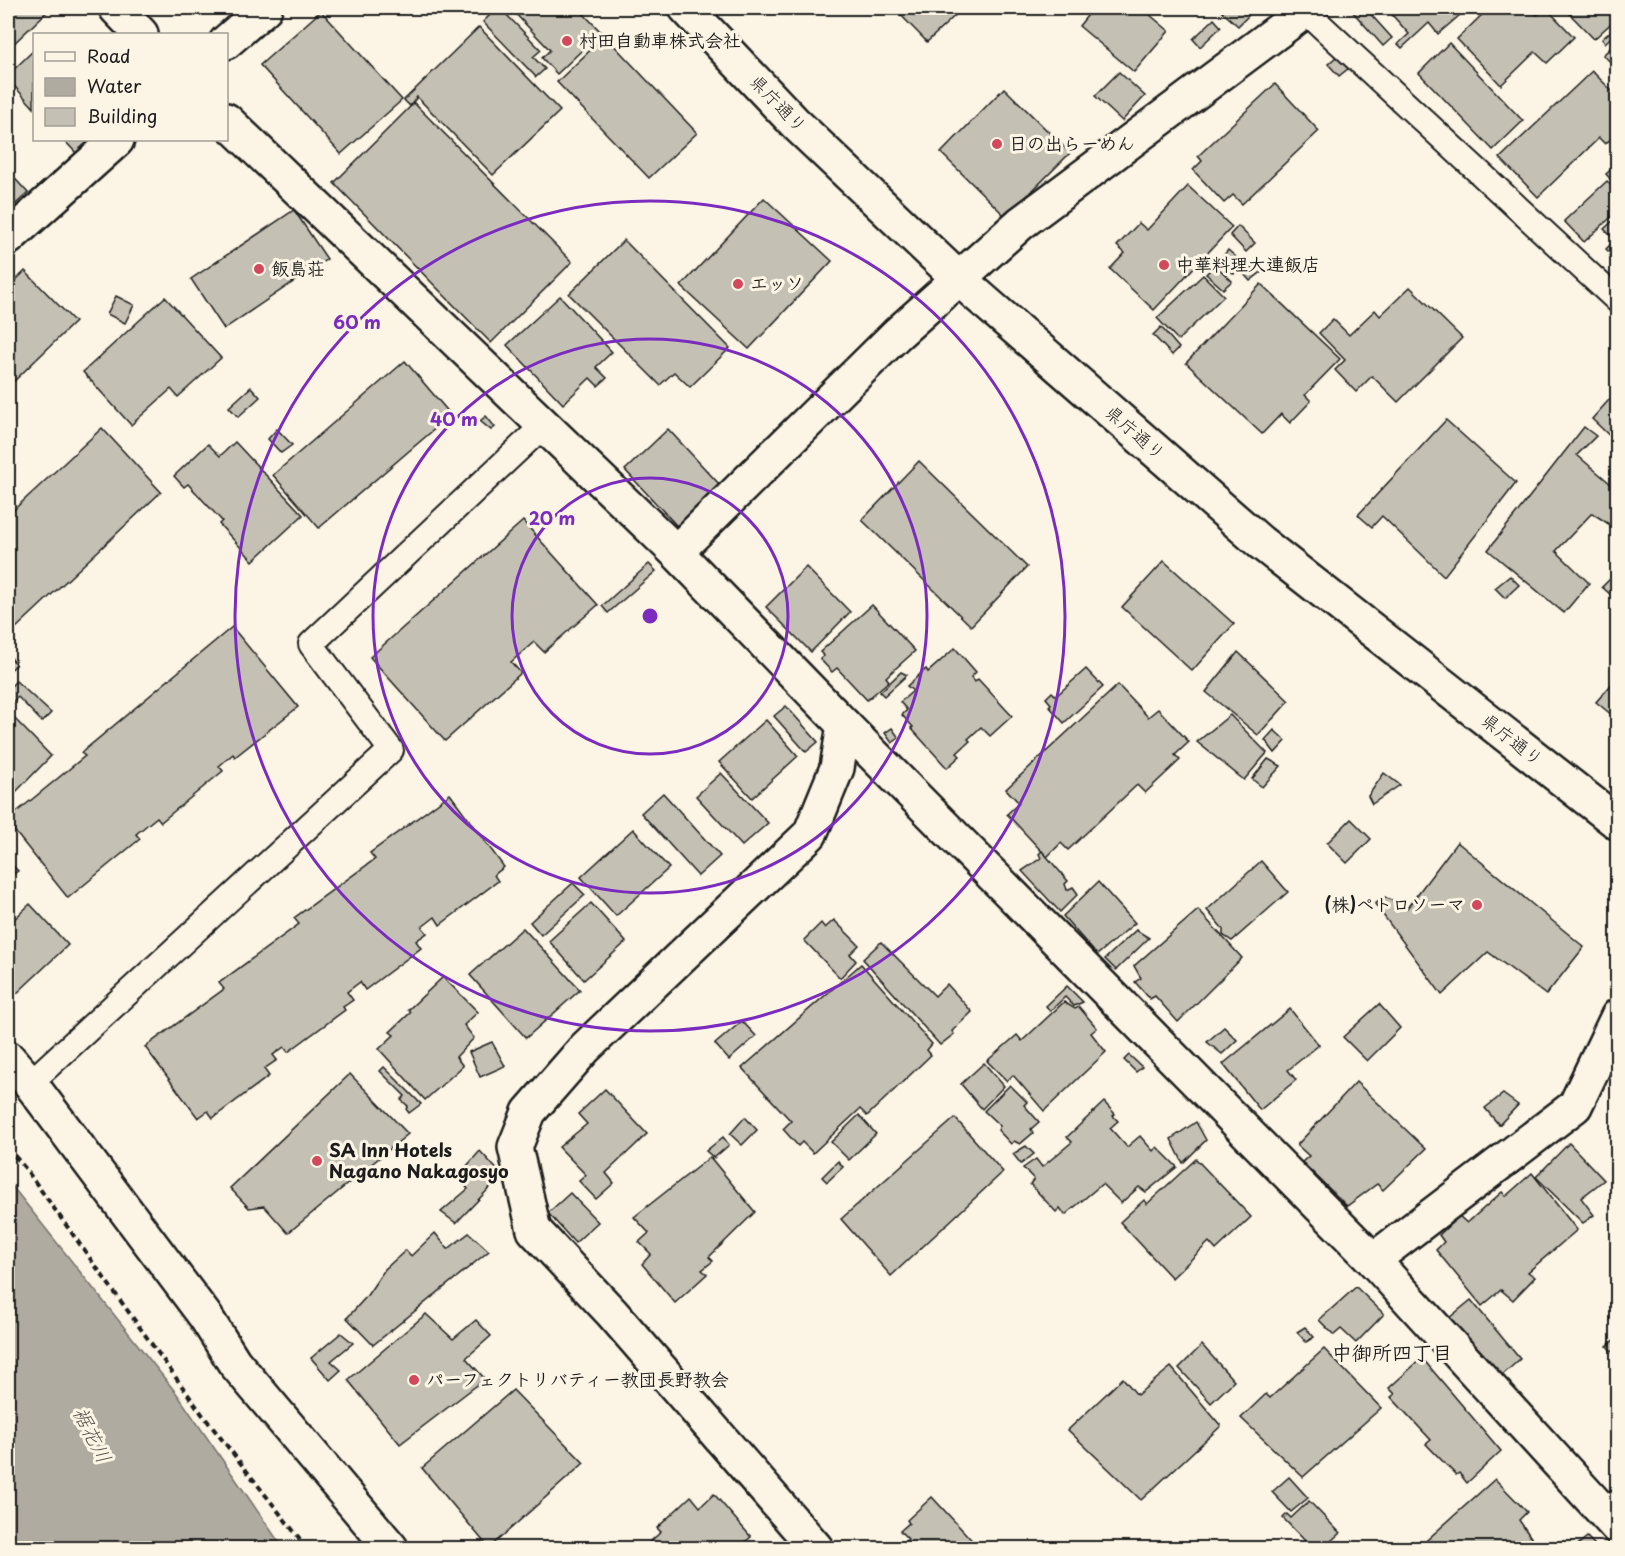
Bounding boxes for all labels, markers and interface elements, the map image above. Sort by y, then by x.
place label: 村田自動車株式会社 [579,26,741,53]
legend [33,33,228,141]
marker: 村田自動車株式会社 [560,34,574,48]
text: Road [87,42,131,69]
street label: 県庁通り [744,68,814,138]
text: Water [87,72,142,99]
text: Building [87,102,157,129]
place label: 日の出らーめん [1009,129,1135,156]
marker: 日の出らーめん [990,137,1004,151]
place label: 中華料理大連飯店 [1176,250,1320,277]
place label: 飯島荘 [271,254,325,281]
marker: 中華料理大連飯店 [1157,258,1171,272]
marker: 飯島荘 [252,262,266,276]
place label: エッソ [750,269,804,296]
marker: エッソ [731,277,745,291]
text: 60 m [333,308,381,335]
street label: 県庁通り [1100,398,1172,466]
text: 40 m [430,405,478,432]
text: 20 m [529,504,575,531]
centre of rings [640,606,660,626]
street label: 県庁通り [1476,706,1550,772]
place label: (株)ペトロソーマ [1325,890,1465,917]
marker: (株)ペトロソーマ [1470,898,1484,912]
place label: SA Inn Hotels Nagano Nakagosyo [329,1136,509,1184]
marker: SA Inn Hotels Nagano Nakagosyo [310,1154,324,1168]
district label: 中御所四丁目 [1332,1337,1452,1367]
place label: パーフェクトリバティー教団長野教会 [426,1365,729,1392]
marker: パーフェクトリバティー教団長野教会 [407,1373,421,1387]
water label: 裾花川 [66,1401,120,1468]

